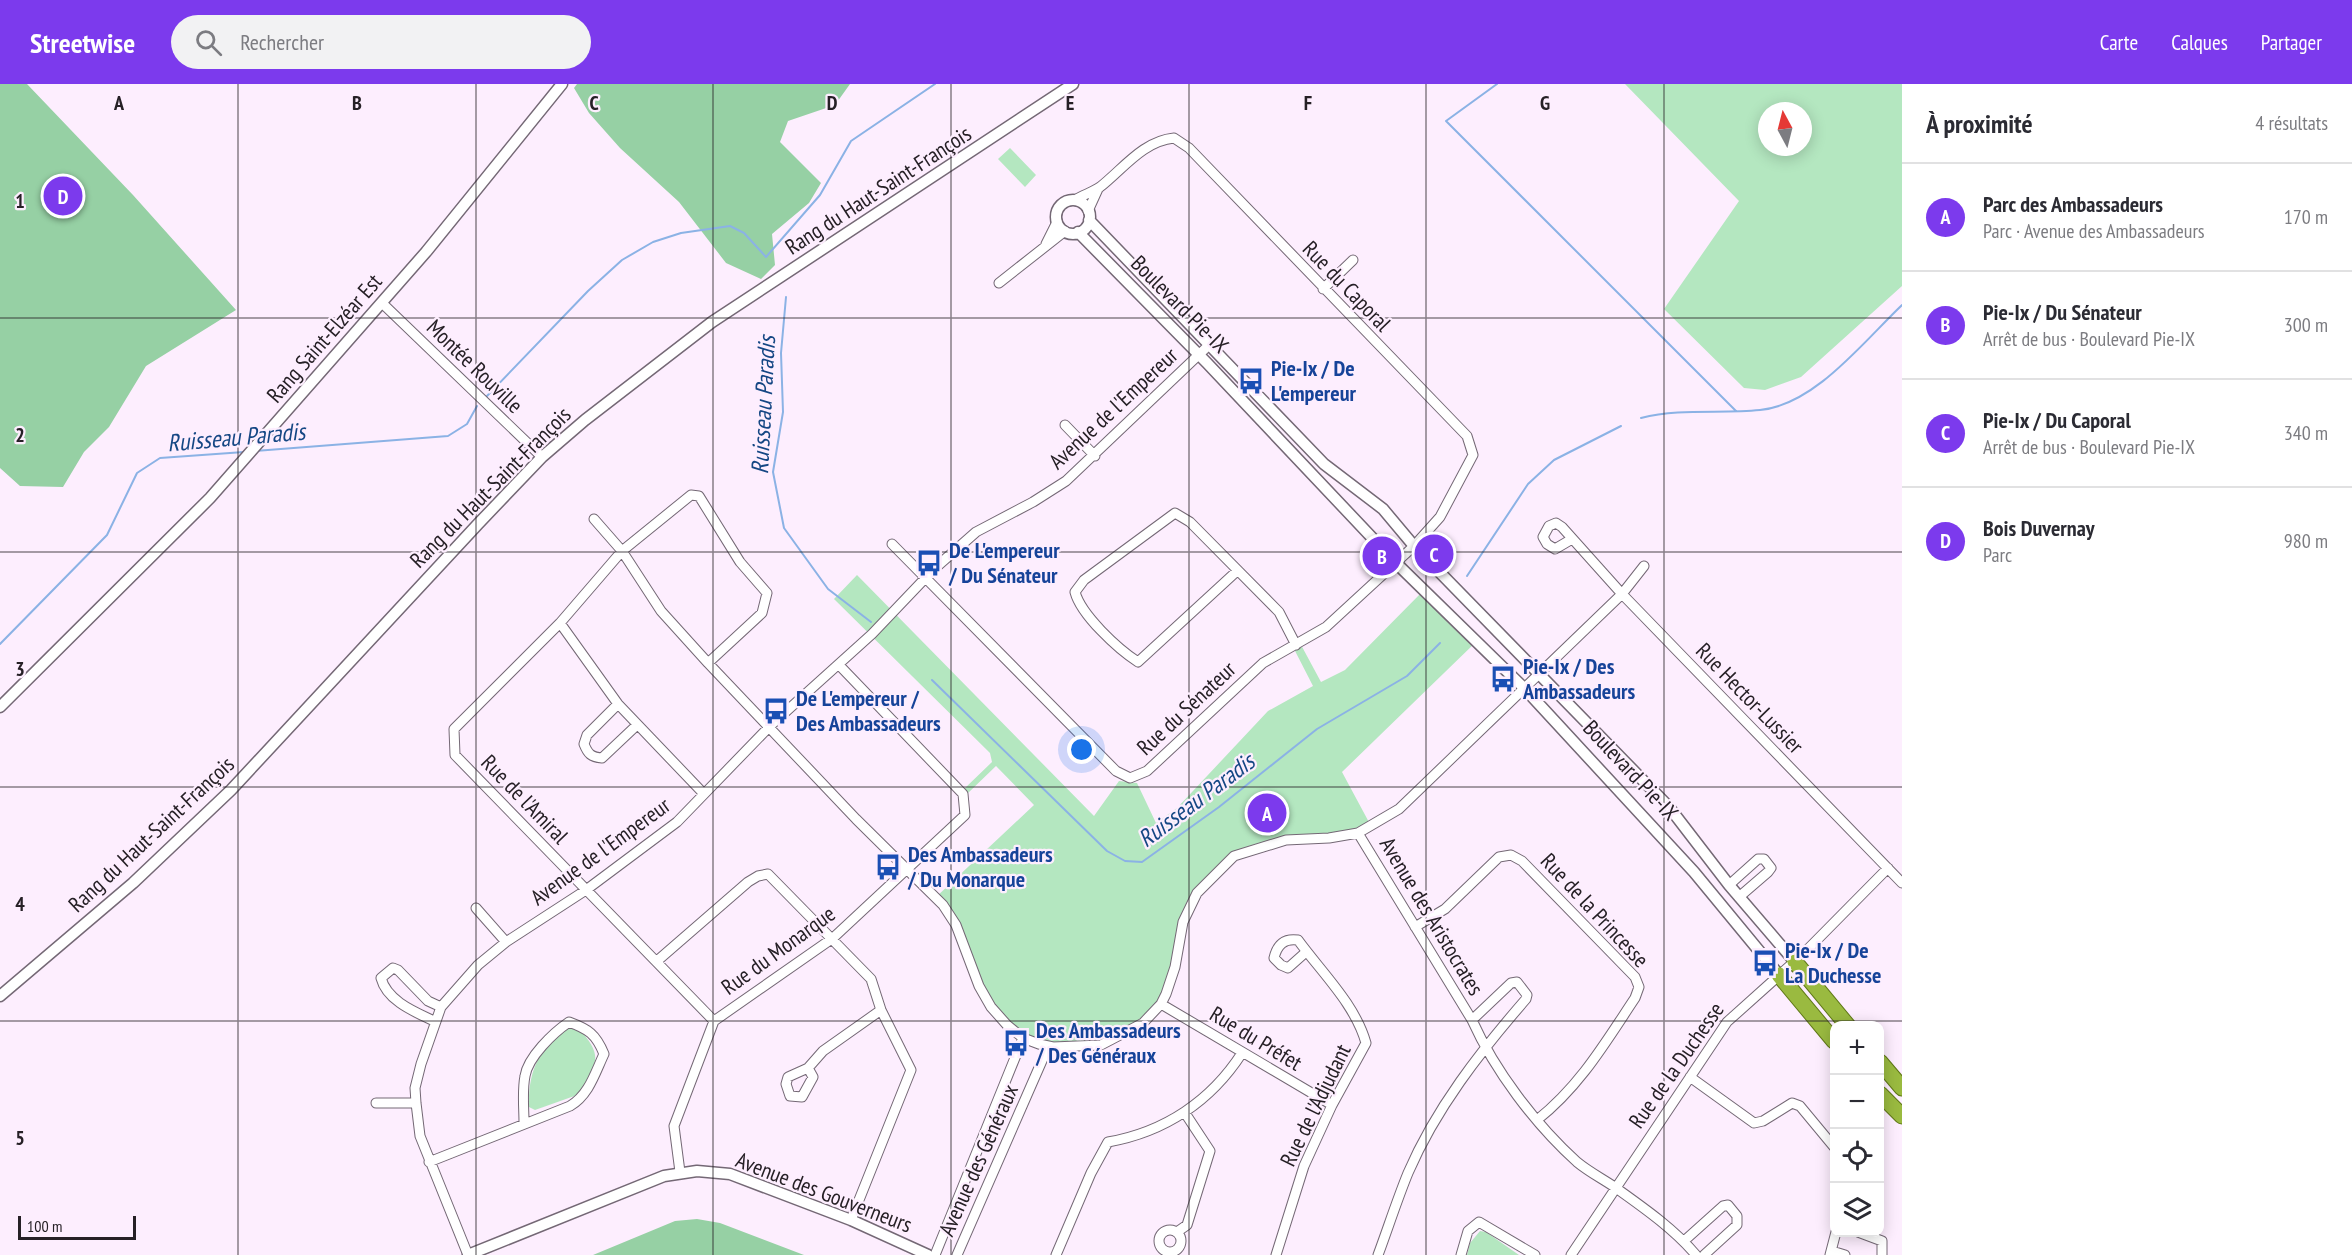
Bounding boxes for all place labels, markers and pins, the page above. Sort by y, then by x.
pin: D [44,174,82,218]
place label: Pie-Ix / De L'empereur [1271,354,1356,407]
bus stop icon: Pie-Ix / De L'empereur [1236,366,1266,396]
pin: C [1414,532,1454,576]
pin: B [1362,534,1402,578]
place label: De L'empereur / Du Sénateur [948,536,1060,589]
bus stop icon: De L'empereur / Du Sénateur [914,548,944,578]
place label: Pie-Ix / Des Ambassadeurs [1522,652,1635,705]
bus stop icon: Pie-Ix / Des Ambassadeurs [1488,664,1518,694]
place label: De L'empereur / Des Ambassadeurs [796,684,941,737]
bus stop icon: De L'empereur / Des Ambassadeurs [761,696,791,726]
pin: A [1248,790,1286,836]
place label: Des Ambassadeurs / Du Monarque [907,840,1053,893]
bus stop icon: Des Ambassadeurs / Du Monarque [873,852,903,882]
place label: Pie-Ix / De La Duchesse [1785,936,1881,989]
bus stop icon: Pie-Ix / De La Duchesse [1750,948,1780,978]
place label: Des Ambassadeurs / Des Généraux [1035,1016,1181,1069]
bus stop icon: Des Ambassadeurs / Des Généraux [1001,1028,1031,1058]

